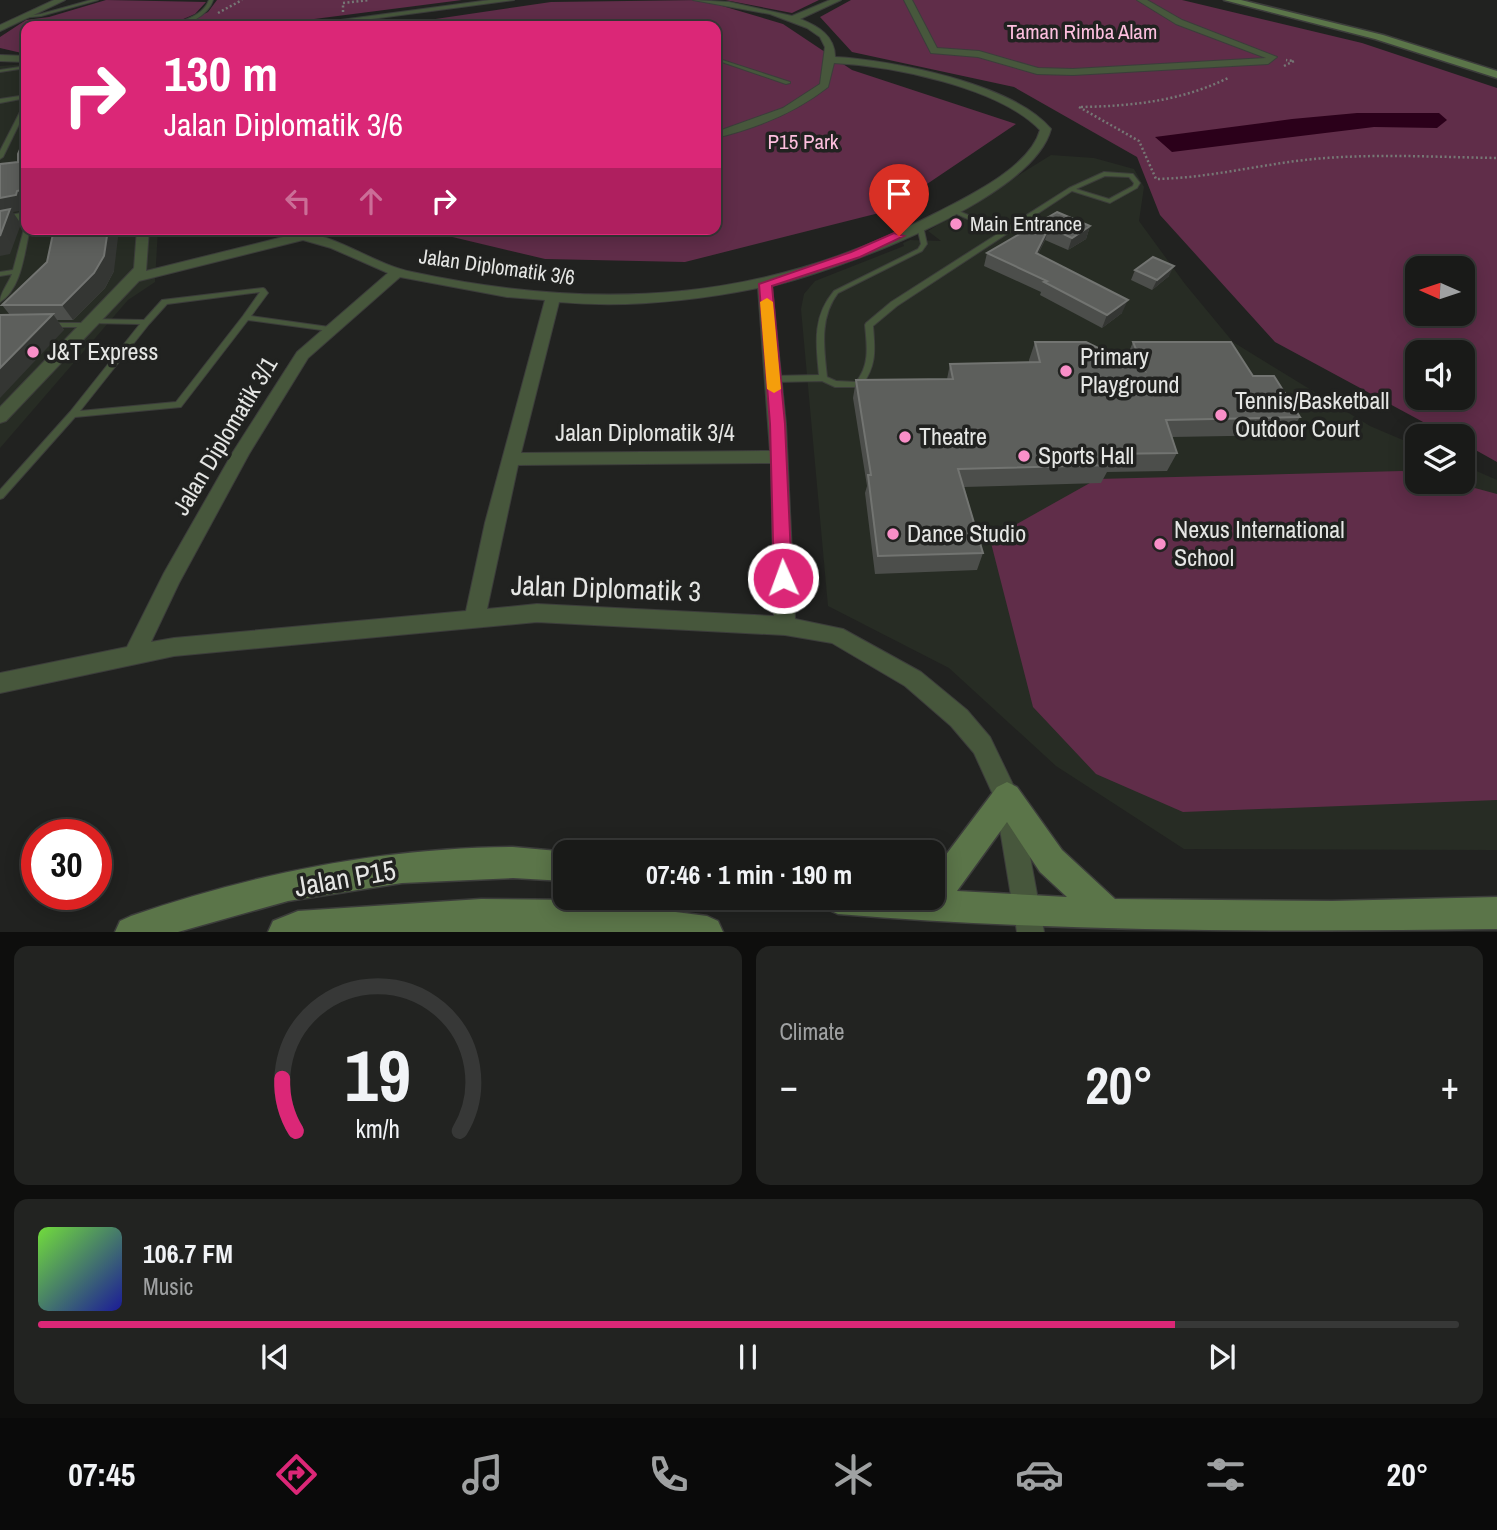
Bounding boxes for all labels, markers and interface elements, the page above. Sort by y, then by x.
park label: Taman Rimba Alam [1007,17,1157,46]
text: 130 m [164,40,278,106]
icon: right [49,49,140,140]
text: Jalan Diplomatik 3/6 [164,103,403,146]
park label: P15 Park [768,127,839,156]
pin [869,164,929,236]
icon: arrive [880,175,918,213]
icon: left [279,182,317,220]
icon: ahead [352,182,390,220]
icon: right [425,182,463,220]
place label: Main Entrance [970,209,1082,238]
marker: Main Entrance [948,216,964,232]
street label: Jalan Diplomatik 3/6 [417,241,577,292]
north arrow [1405,256,1475,326]
map controls [1405,256,1475,494]
place label: J&T Express [47,335,158,367]
place label: Primary Playground [1080,340,1180,400]
button: sound [1405,340,1475,410]
marker: J&T Express [25,344,41,360]
street label: Jalan Diplomatik 3/1 [164,350,284,521]
marker: Primary Playground [1058,363,1074,379]
place label: Tennis/Basketball Outdoor Court [1235,384,1389,444]
marker: Tennis/Basketball Outdoor Court [1213,407,1229,423]
street label: Jalan Diplomatik 3/4 [555,416,735,448]
place label: Theatre [919,420,987,452]
button: layers [1405,424,1475,494]
marker: Theatre [897,429,913,445]
place label: Sports Hall [1038,439,1134,471]
marker: Sports Hall [1016,448,1032,464]
place label: Nexus International School [1174,513,1345,573]
place label: Dance Studio [907,517,1026,549]
marker: Dance Studio [885,526,901,542]
marker: Nexus International School [1152,536,1168,552]
position arrow [746,541,820,615]
street label: Jalan Diplomatik 3 [510,566,702,610]
speed limit sign: 30 [21,819,112,910]
street label: Jalan P15 [291,850,399,906]
text: 07:46 · 1 min · 190 m [646,857,852,892]
text: Climate [780,1016,844,1047]
text: 19 [345,1027,411,1125]
text: 20° [1085,1050,1153,1120]
text: − [780,1060,798,1111]
text: + [1441,1060,1459,1111]
text: km/h [356,1112,400,1146]
text: 106.7 FM [143,1236,233,1271]
text: Music [143,1271,193,1302]
icon: previous [256,1338,294,1376]
icon: pause [729,1338,767,1376]
icon: next [1203,1338,1241,1376]
icon: directions [272,1450,321,1499]
icon: music [458,1450,507,1499]
icon: phone [644,1450,693,1499]
icon: climate [829,1450,878,1499]
icon: car [1015,1450,1064,1499]
icon: filters [1201,1450,1250,1499]
text: 07:45 [68,1453,135,1496]
text: 20° [1387,1453,1429,1496]

